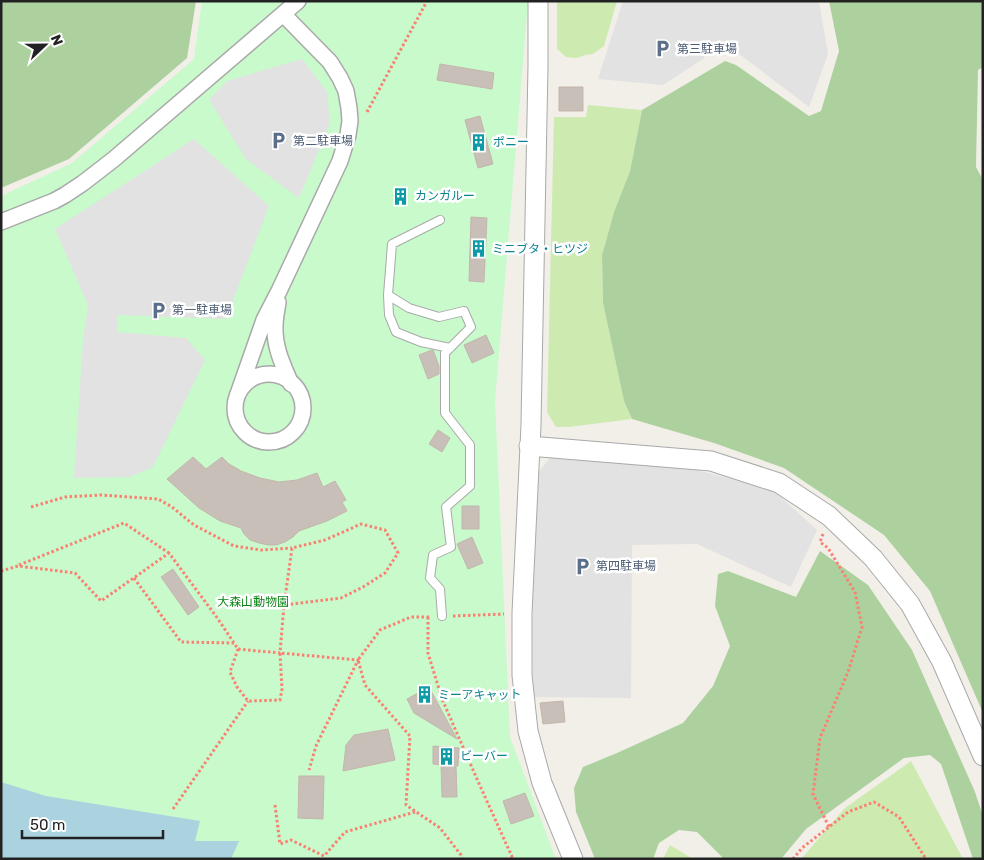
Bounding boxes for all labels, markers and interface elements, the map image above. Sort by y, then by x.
north arrow [20,20,70,70]
text: N [47,32,66,48]
parking icon: 第三駐車場 [653,39,673,59]
place label: 第三駐車場 [677,42,737,56]
parking icon: 第二駐車場 [269,131,289,151]
building icon: ポニー [469,132,489,152]
place label: 第二駐車場 [293,134,353,148]
place label: ポニー [493,135,529,149]
building icon: カンガルー [391,186,411,206]
place label: カンガルー [415,189,475,203]
building icon: ミニブタ・ヒツジ [468,239,488,259]
place label: ミニブタ・ヒツジ [492,242,588,256]
parking icon: 第一駐車場 [148,300,168,320]
place label: 第一駐車場 [172,303,232,317]
parking icon: 第四駐車場 [572,556,592,576]
place label: 第四駐車場 [596,559,656,573]
park label: 大森山動物園 [217,595,289,609]
building icon: ミーアキャット [414,685,434,705]
place label: ミーアキャット [438,688,522,702]
building icon: ビーバー [436,746,456,766]
place label: ビーバー [460,749,508,763]
scale bar [22,808,164,840]
text: 50 m [30,816,65,834]

